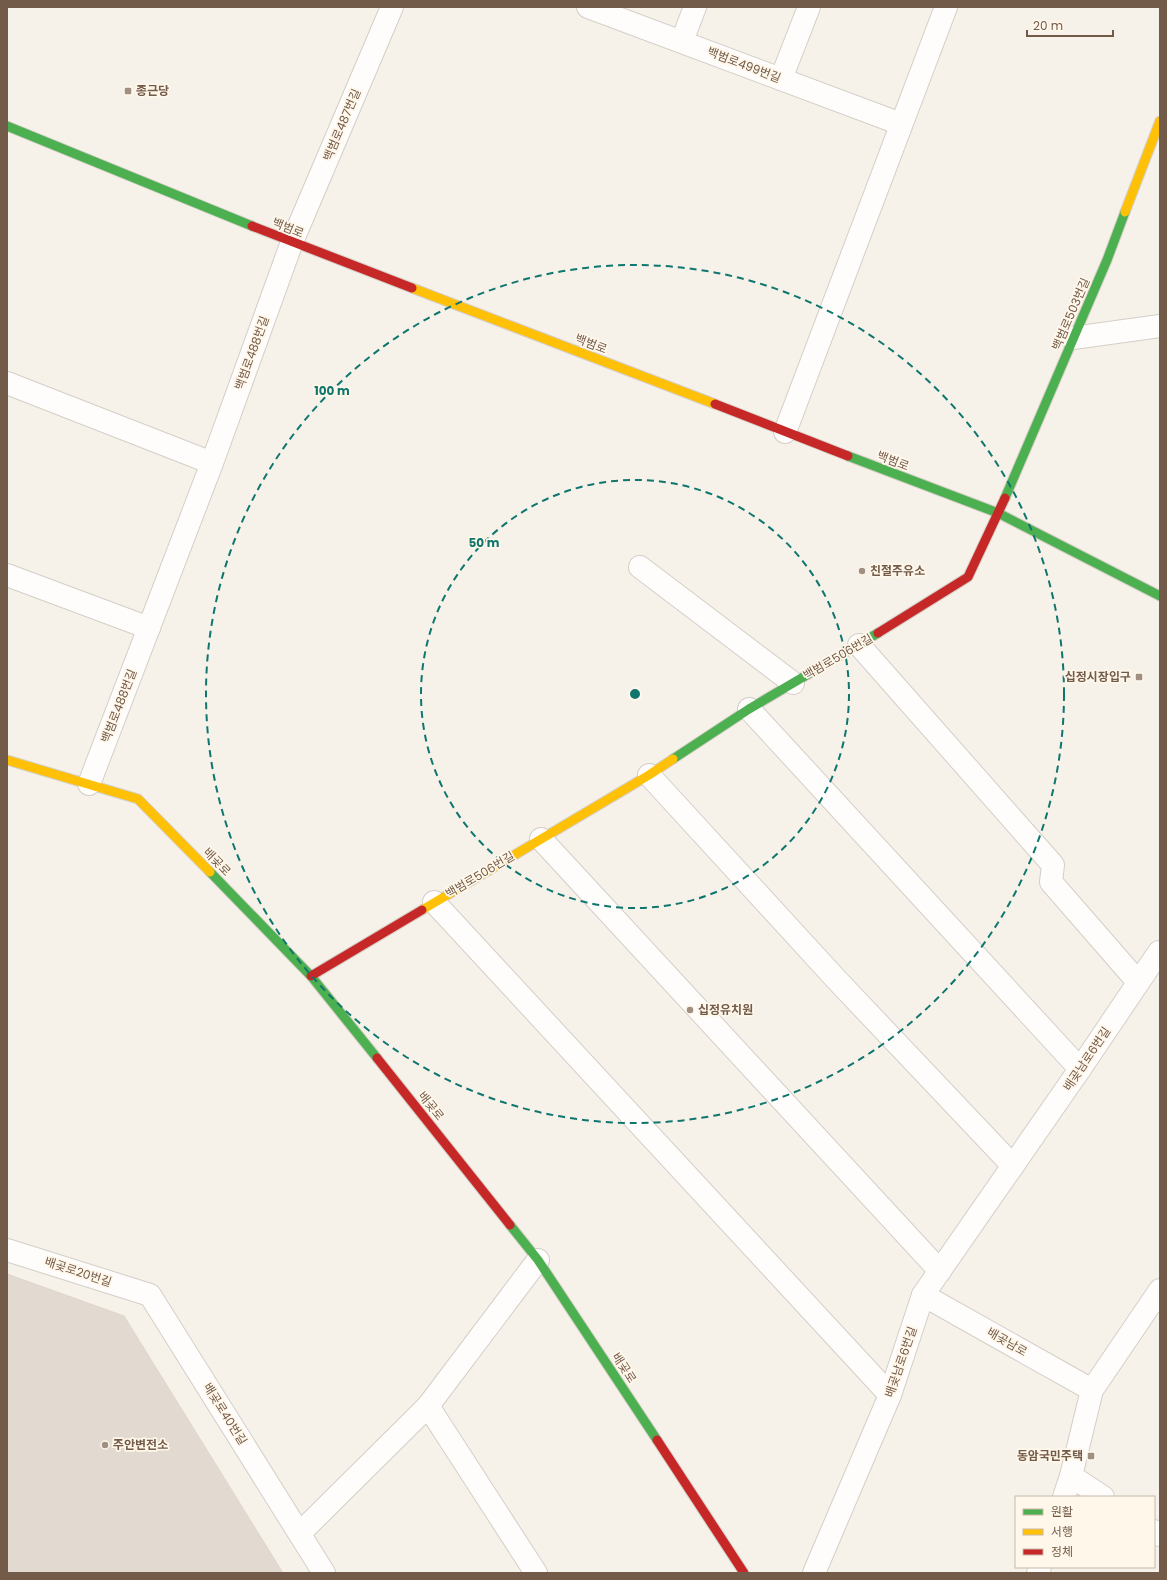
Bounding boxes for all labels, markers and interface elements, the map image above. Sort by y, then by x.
scale bar [1027,12,1113,38]
text: 20 m [1033,17,1063,34]
street label: 백범로499번길 [705,43,784,86]
place label: 종근당 [136,82,169,99]
marker: 종근당 [123,86,133,96]
street label: 백범로487번길 [319,86,364,164]
street label: 백범로 [270,213,307,242]
street label: 백범로503번길 [1048,275,1093,353]
street label: 백범로488번길 [230,313,273,392]
street label: 백범로 [573,330,610,357]
text: 100 m [314,382,350,399]
street label: 백범로 [875,447,912,474]
text: 50 m [469,534,500,551]
place label: 친절주유소 [870,562,925,579]
marker: 친절주유소 [857,566,867,576]
street label: 백범로506번길 [800,630,876,683]
street label: 백범로488번길 [97,666,140,745]
place label: 십정시장입구 [1065,668,1131,685]
marker: 십정시장입구 [1134,672,1144,682]
centre of rings [628,687,642,701]
street label: 배곶로 [200,844,235,879]
street label: 백범로506번길 [442,847,518,902]
place label: 십정유치원 [698,1001,753,1018]
marker: 십정유치원 [685,1005,695,1015]
street label: 배곶남로6번길 [1059,1023,1114,1094]
street label: 배곶로 [414,1087,448,1124]
street label: 배곶로20번길 [42,1253,114,1290]
street label: 배곶남로 [984,1323,1031,1360]
street label: 배곶남로6번길 [880,1324,921,1400]
street label: 배곶로 [608,1349,641,1386]
street label: 배곶로40번길 [200,1379,251,1448]
place label: 주안변전소 [113,1436,168,1453]
marker: 주안변전소 [100,1440,110,1450]
place label: 동암국민주택 [1017,1447,1083,1464]
marker: 동암국민주택 [1086,1451,1096,1461]
legend [1015,1496,1155,1568]
text: 원활 [1051,1503,1073,1520]
text: 서행 [1051,1523,1073,1540]
text: 정체 [1051,1543,1073,1560]

